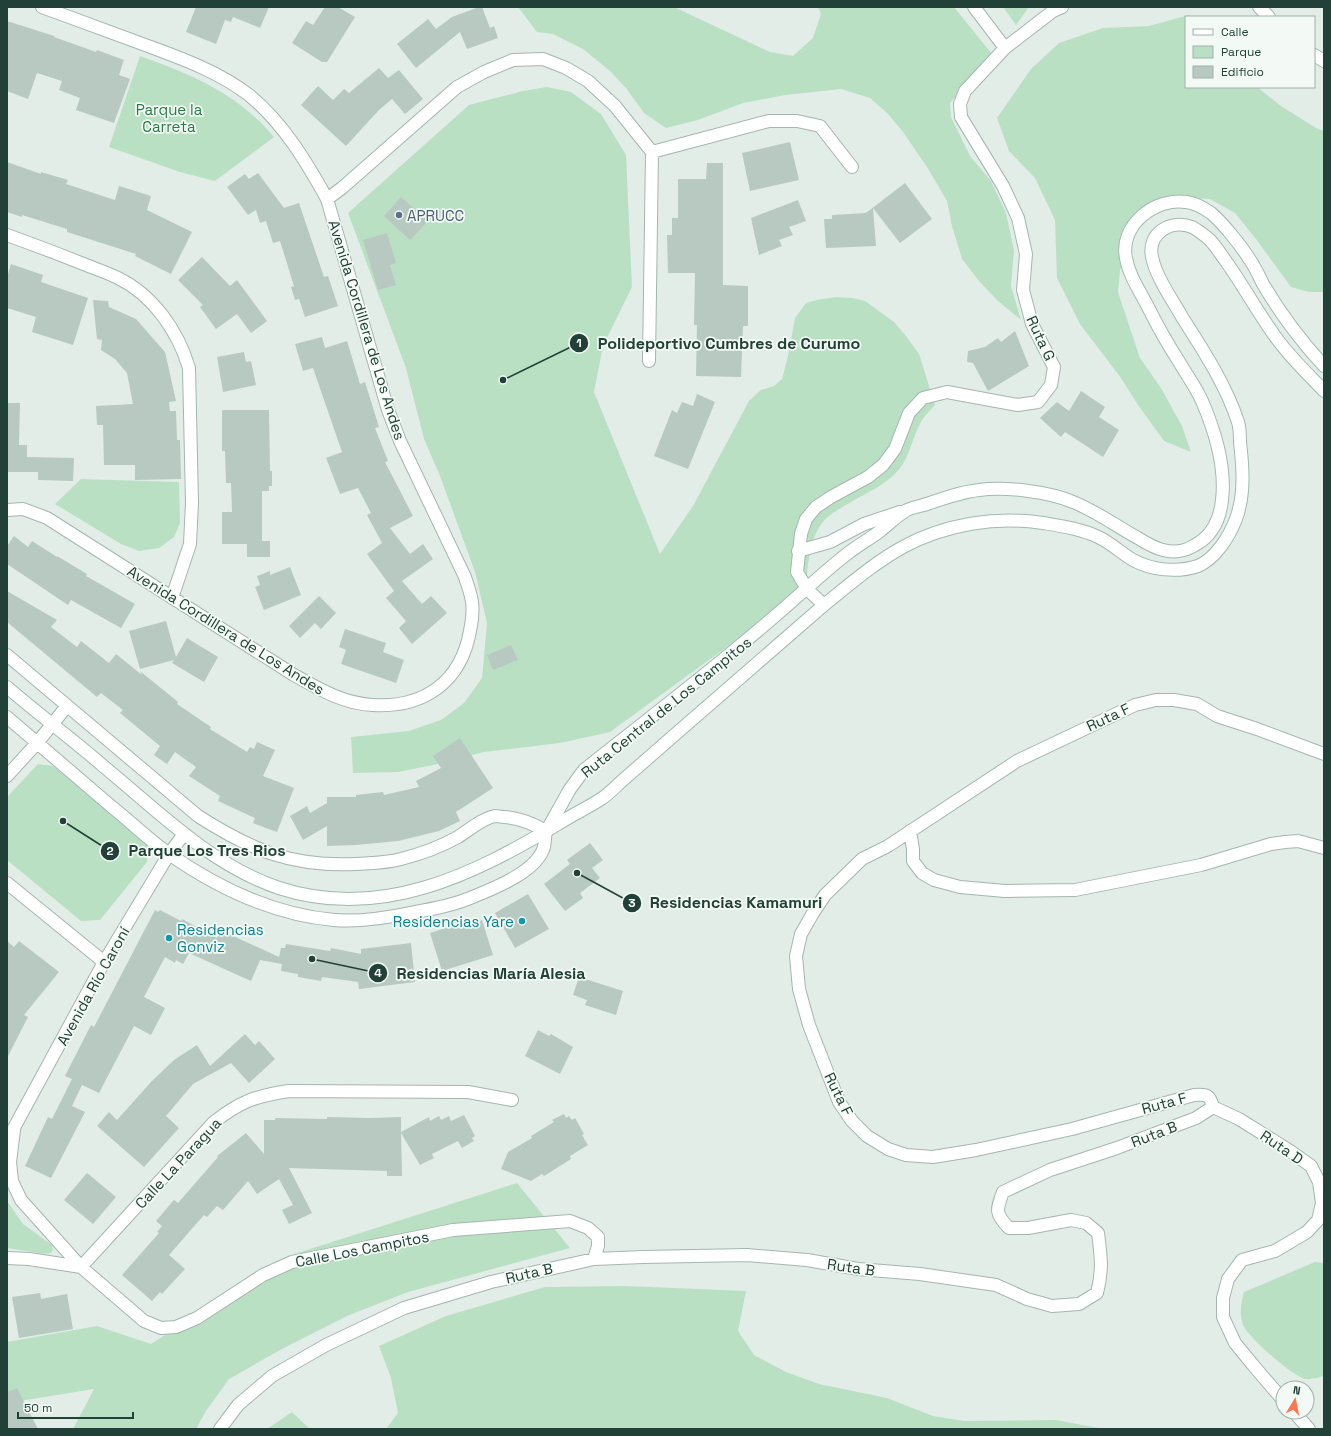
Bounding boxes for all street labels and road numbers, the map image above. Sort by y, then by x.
street label: Avenida Cordillera de Los Andes [324,218,410,442]
street label: Ruta G [1022,312,1060,364]
street label: Avenida Cordillera de Los Andes [124,561,328,699]
street label: Ruta Central de Los Campitos [577,632,755,782]
street label: Ruta F [1083,699,1133,735]
street label: Avenida Río Caroní [52,923,134,1049]
street label: Ruta F [820,1069,858,1119]
street label: Ruta F [1139,1088,1189,1118]
street label: Calle La Paragua [131,1113,225,1213]
street label: Ruta B [1128,1117,1180,1151]
street label: Ruta D [1257,1126,1307,1168]
street label: Calle Los Campitos [294,1227,431,1271]
street label: Ruta B [826,1254,876,1280]
street label: Ruta B [504,1258,555,1288]

